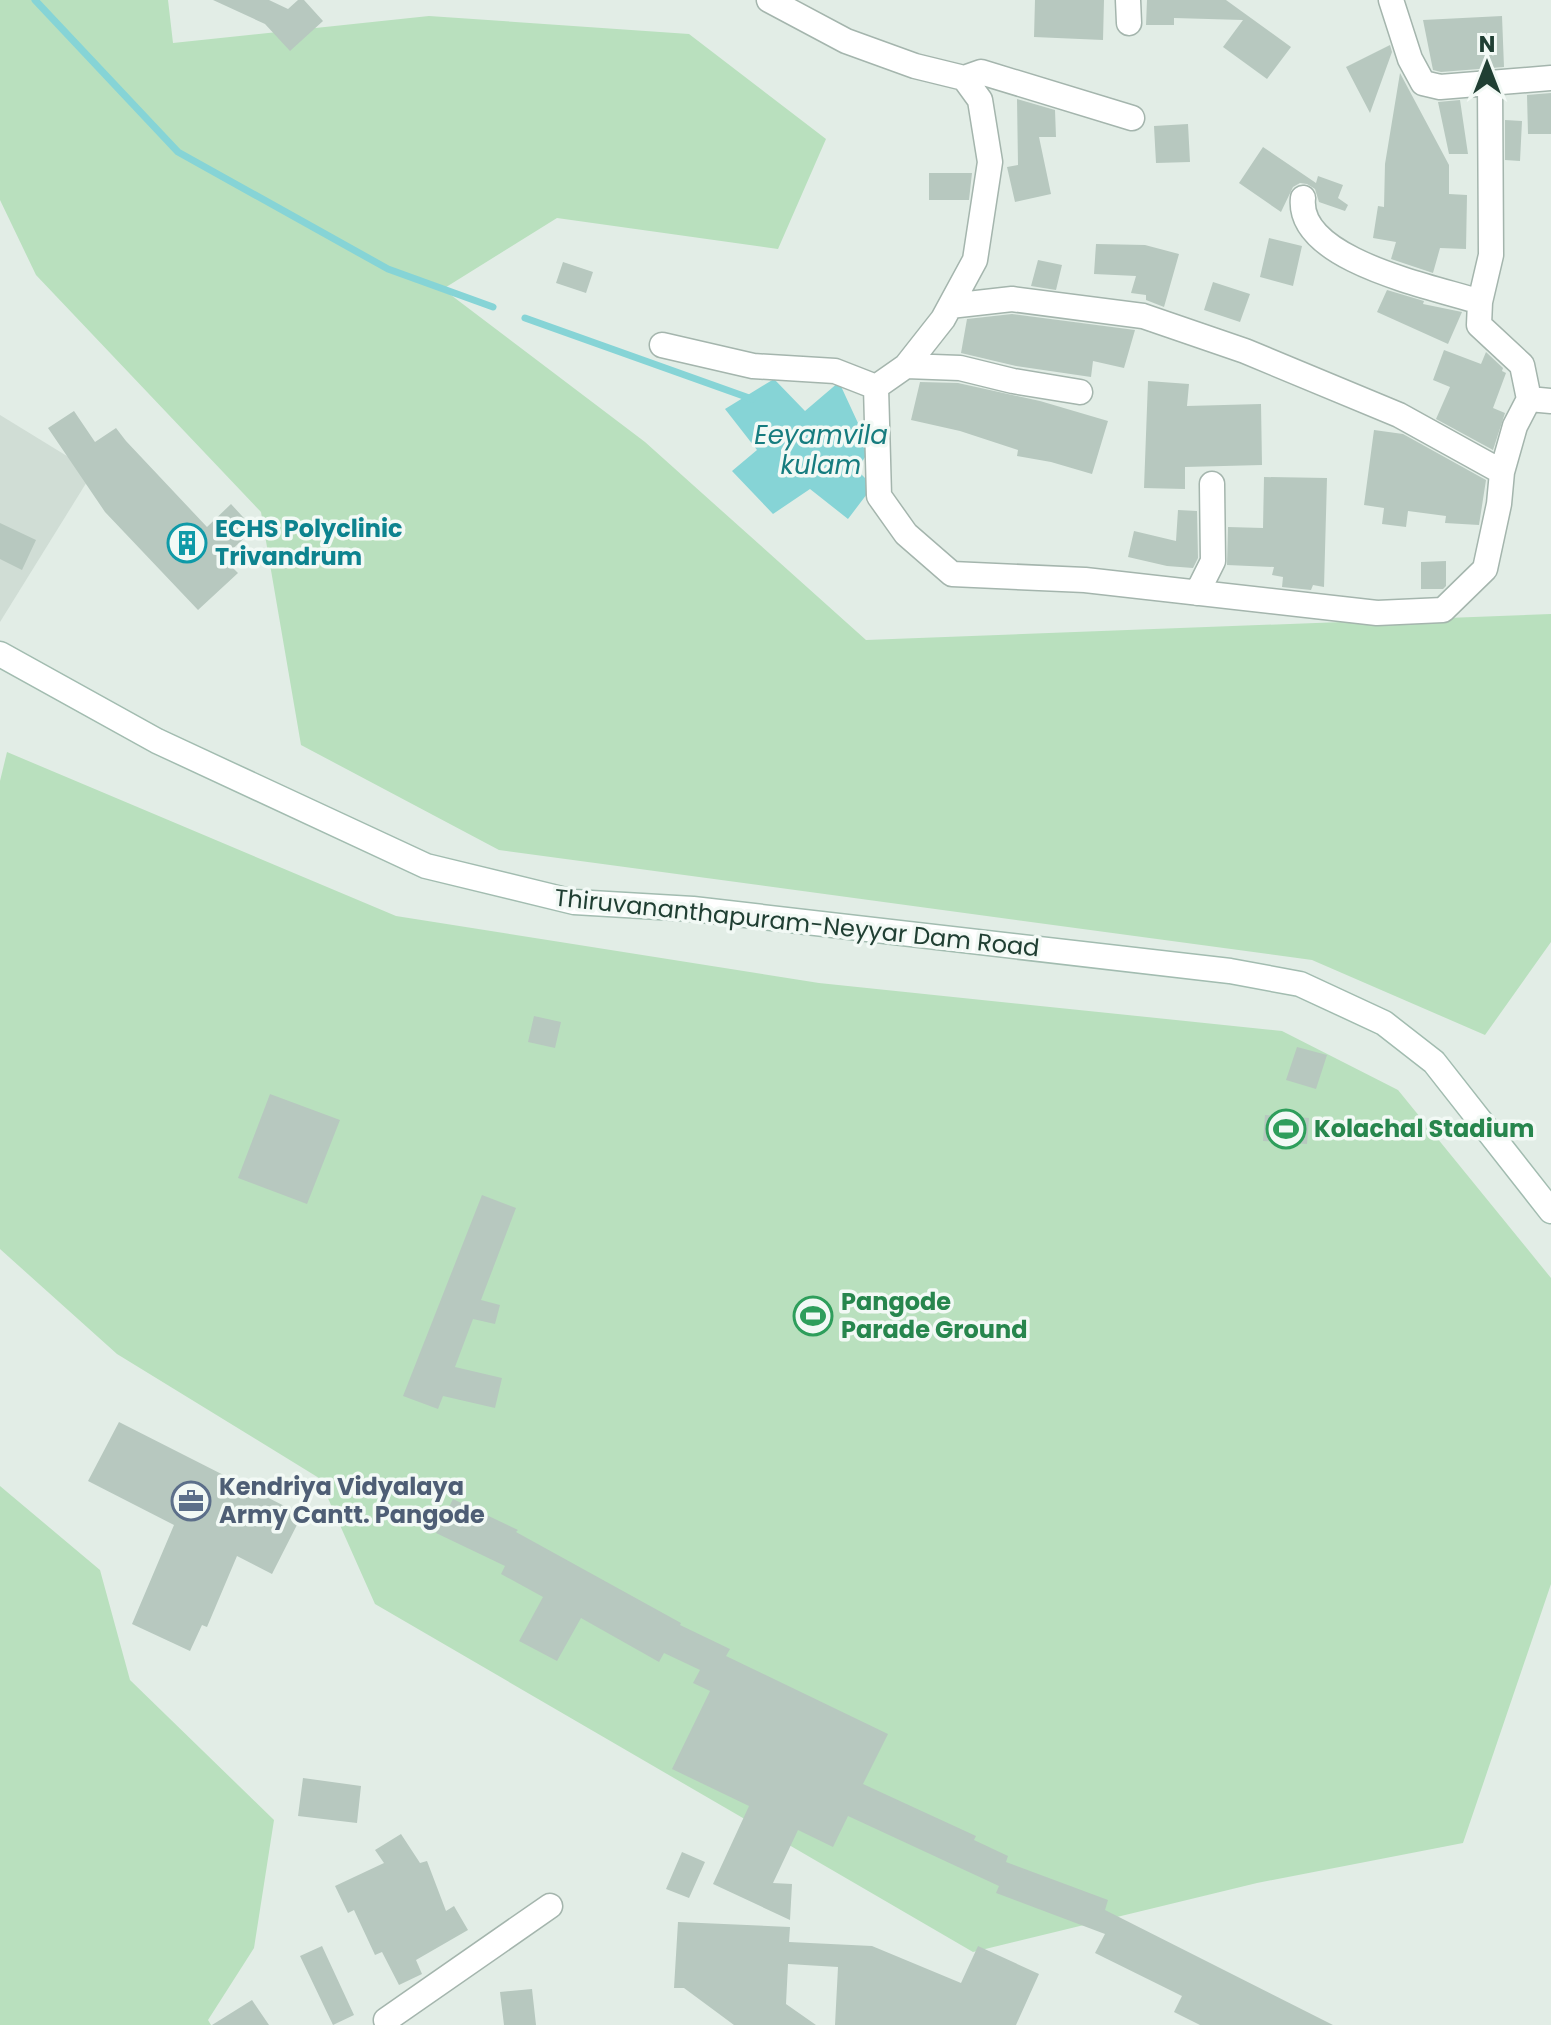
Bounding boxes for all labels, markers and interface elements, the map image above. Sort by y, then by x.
north arrow [1447,24,1527,104]
text: N [1479,29,1495,60]
water label: Eeyamvila kulam [754,417,888,483]
place label: ECHS Polyclinic Trivandrum [215,512,403,573]
building icon: ECHS Polyclinic Trivandrum [166,522,208,564]
street label: Thiruvananthapuram-Neyyar Dam Road [553,881,1041,964]
sports icon: Kolachal Stadium [1265,1108,1307,1150]
place label: Kolachal Stadium [1314,1112,1534,1145]
place label: Pangode Parade Ground [841,1285,1028,1346]
sports icon: Pangode Parade Ground [792,1295,834,1337]
place label: Kendriya Vidyalaya Army Cantt. Pangode [219,1470,485,1531]
office icon: Kendriya Vidyalaya Army Cantt. Pangode [170,1480,212,1522]

